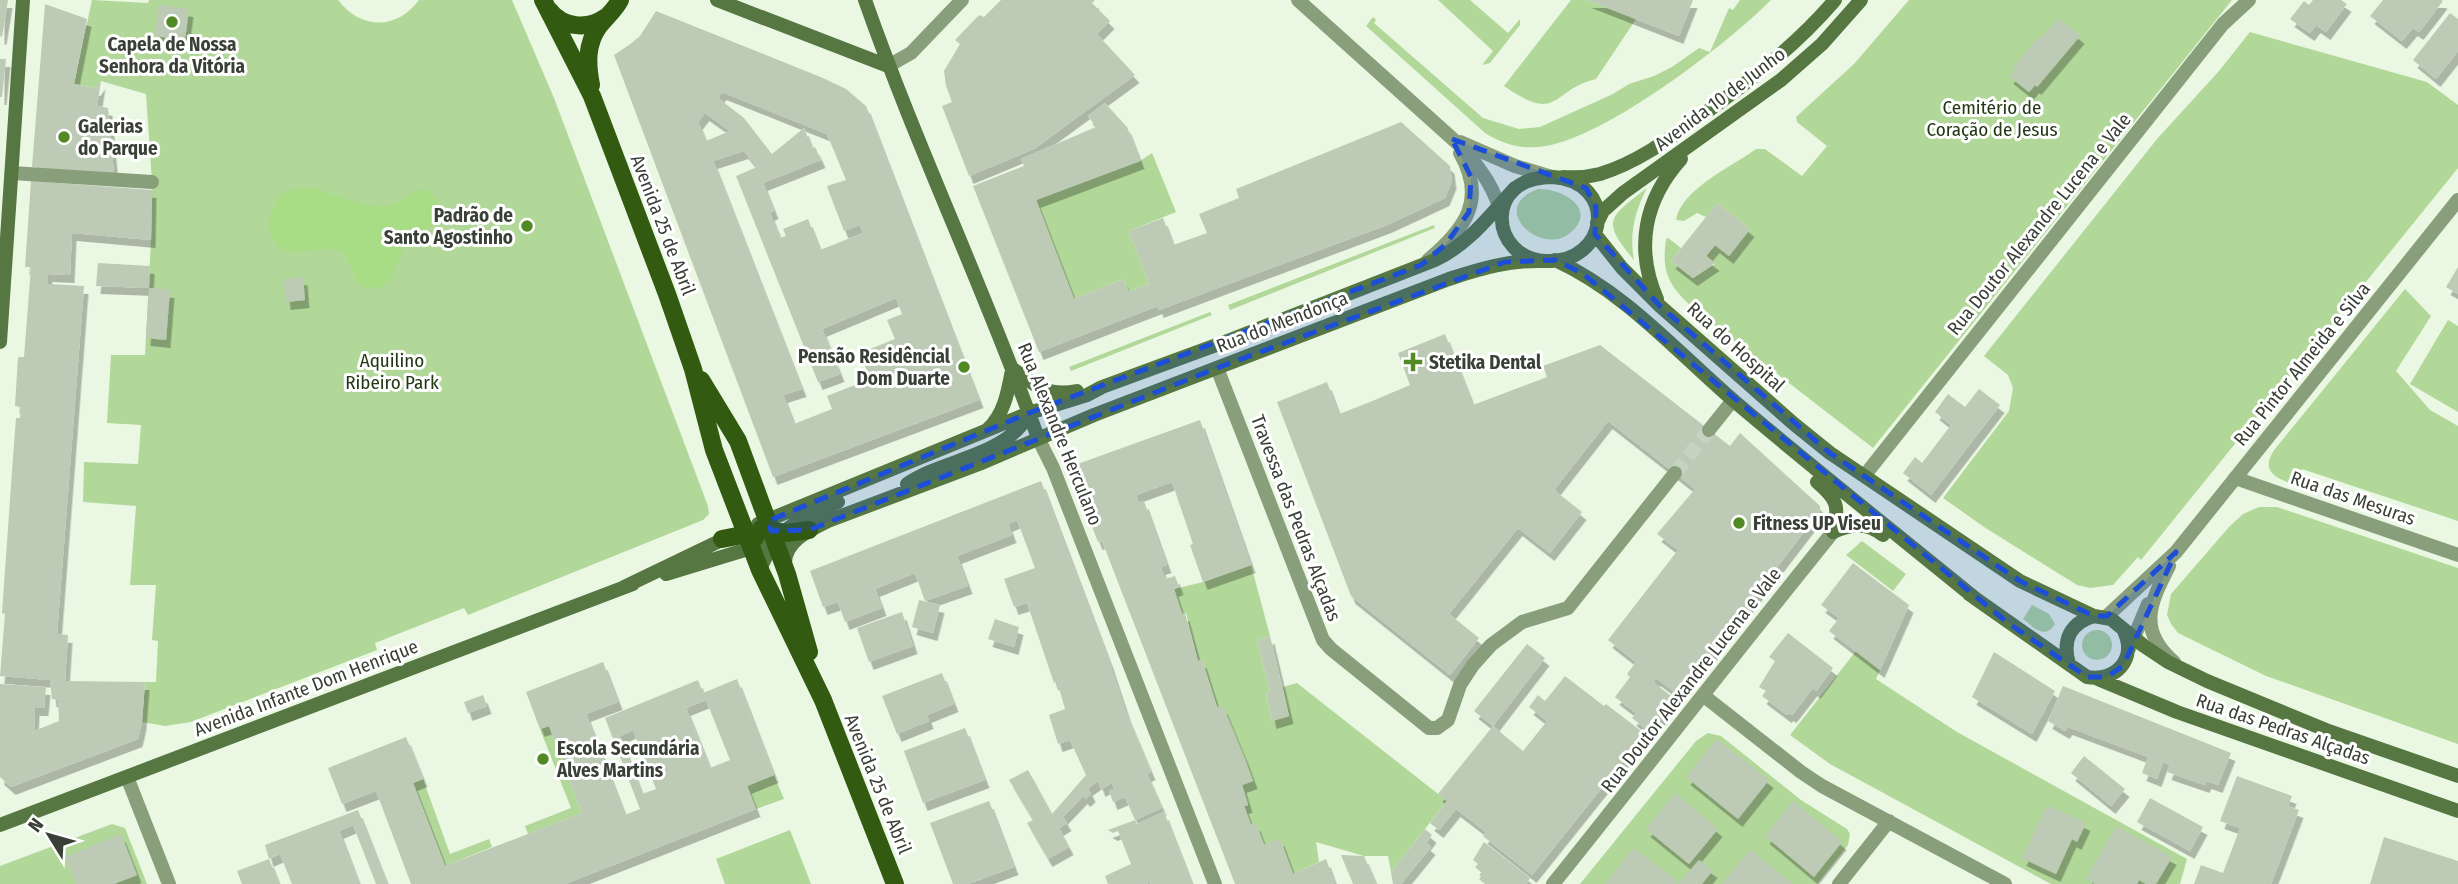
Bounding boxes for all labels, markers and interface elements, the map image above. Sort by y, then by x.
marker: Capela de Nossa Senhora da Vitória [164,14,180,30]
place label: Capela de Nossa Senhora da Vitória [99,33,245,78]
street label: Avenida 10 de Junho [1650,42,1790,156]
park label: Cemitério de Coração de Jesus [1926,96,2058,141]
street label: Rua Doutor Alexandre Lucena e Vale [1942,108,2136,340]
place label: Galerias do Parque [78,115,158,160]
marker: Galerias do Parque [56,129,72,145]
street label: Avenida 25 de Abril [626,151,700,299]
place label: Padrão de Santo Agostinho [384,204,513,249]
marker: Padrão de Santo Agostinho [519,218,535,234]
street label: Rua Pintor Almeida e Silva [2229,278,2375,450]
street label: Rua do Mendonça [1213,286,1351,358]
street label: Rua do Hospital [1682,297,1790,397]
street label: Rua Alexandre Herculano [1013,339,1107,529]
place label: Pensão Residêncial Dom Duarte [798,345,951,390]
park label: Aquilino Ribeiro Park [345,349,439,394]
place label: Stetika Dental [1429,351,1542,374]
marker: Stetika Dental [1403,352,1423,372]
marker: Pensão Residêncial Dom Duarte [956,359,972,375]
street label: Travessa das Pedras Alçadas [1246,412,1346,624]
street label: Rua das Mesuras [2288,466,2418,530]
place label: Fitness UP Viseu [1753,512,1881,535]
marker: Fitness UP Viseu [1731,515,1747,531]
street label: Rua Doutor Alexandre Lucena e Vale [1596,563,1786,797]
street label: Avenida Infante Dom Henrique [191,635,421,741]
street label: Rua das Pedras Alçadas [2193,688,2373,770]
street label: Avenida 25 de Abril [839,711,917,857]
place label: Escola Secundária Alves Martins [556,737,699,782]
marker: Escola Secundária Alves Martins [535,751,551,767]
north arrow [14,800,84,870]
text: N [23,814,48,837]

